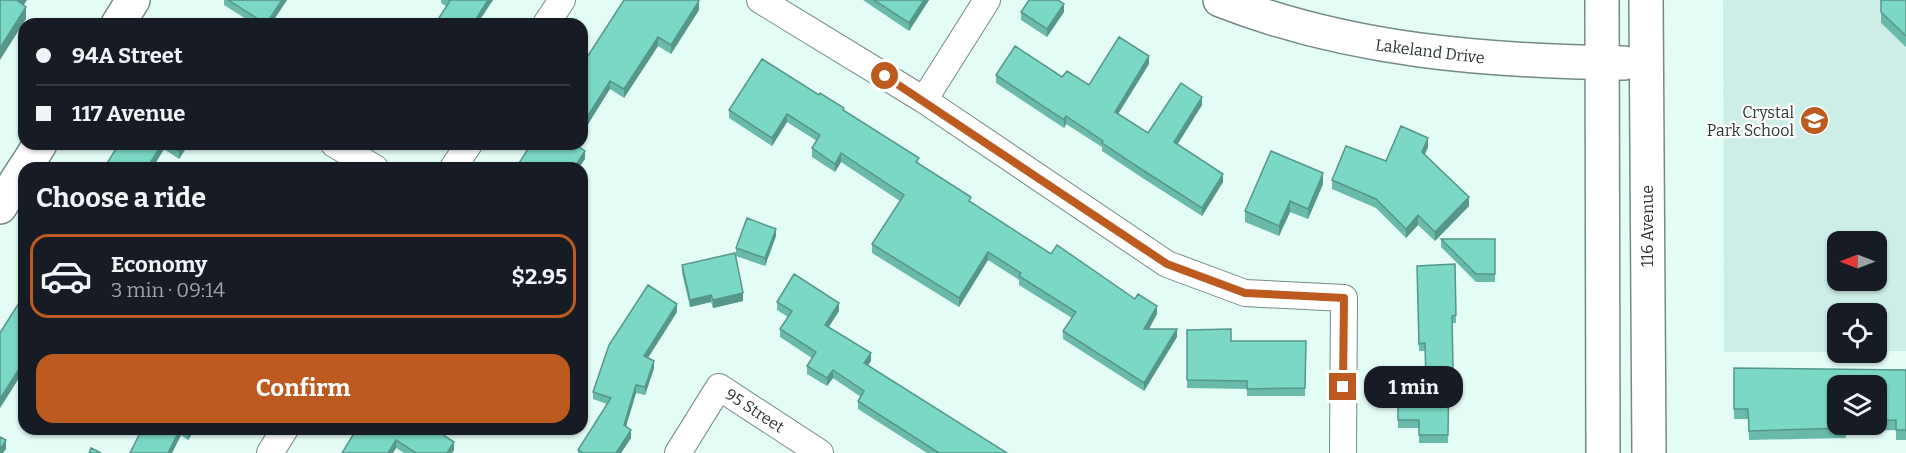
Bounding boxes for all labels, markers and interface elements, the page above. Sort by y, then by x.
street label: Lakeland Drive [1374,35,1486,68]
text: 94A Street [72,42,183,69]
route start [871,62,898,89]
text: 117 Avenue [72,100,185,127]
place label: Crystal Park School [1707,103,1794,140]
school or university icon: Crystal Park School [1799,105,1831,137]
text: Choose a ride [36,182,206,214]
street label: 116 Avenue [1638,185,1657,267]
north arrow [1827,231,1887,291]
map controls [1827,231,1887,435]
icon: car [39,249,93,303]
text: Economy [111,251,207,278]
text: $2.95 [512,263,567,290]
text: 3 min · 09:14 [111,278,225,302]
button: locate [1827,303,1887,363]
button: Confirm [36,354,570,423]
callout: 1 min [1364,366,1463,408]
route end [1329,373,1356,400]
text: 1 min [1388,375,1439,399]
button: layers [1827,375,1887,435]
street label: 95 Street [722,384,788,437]

